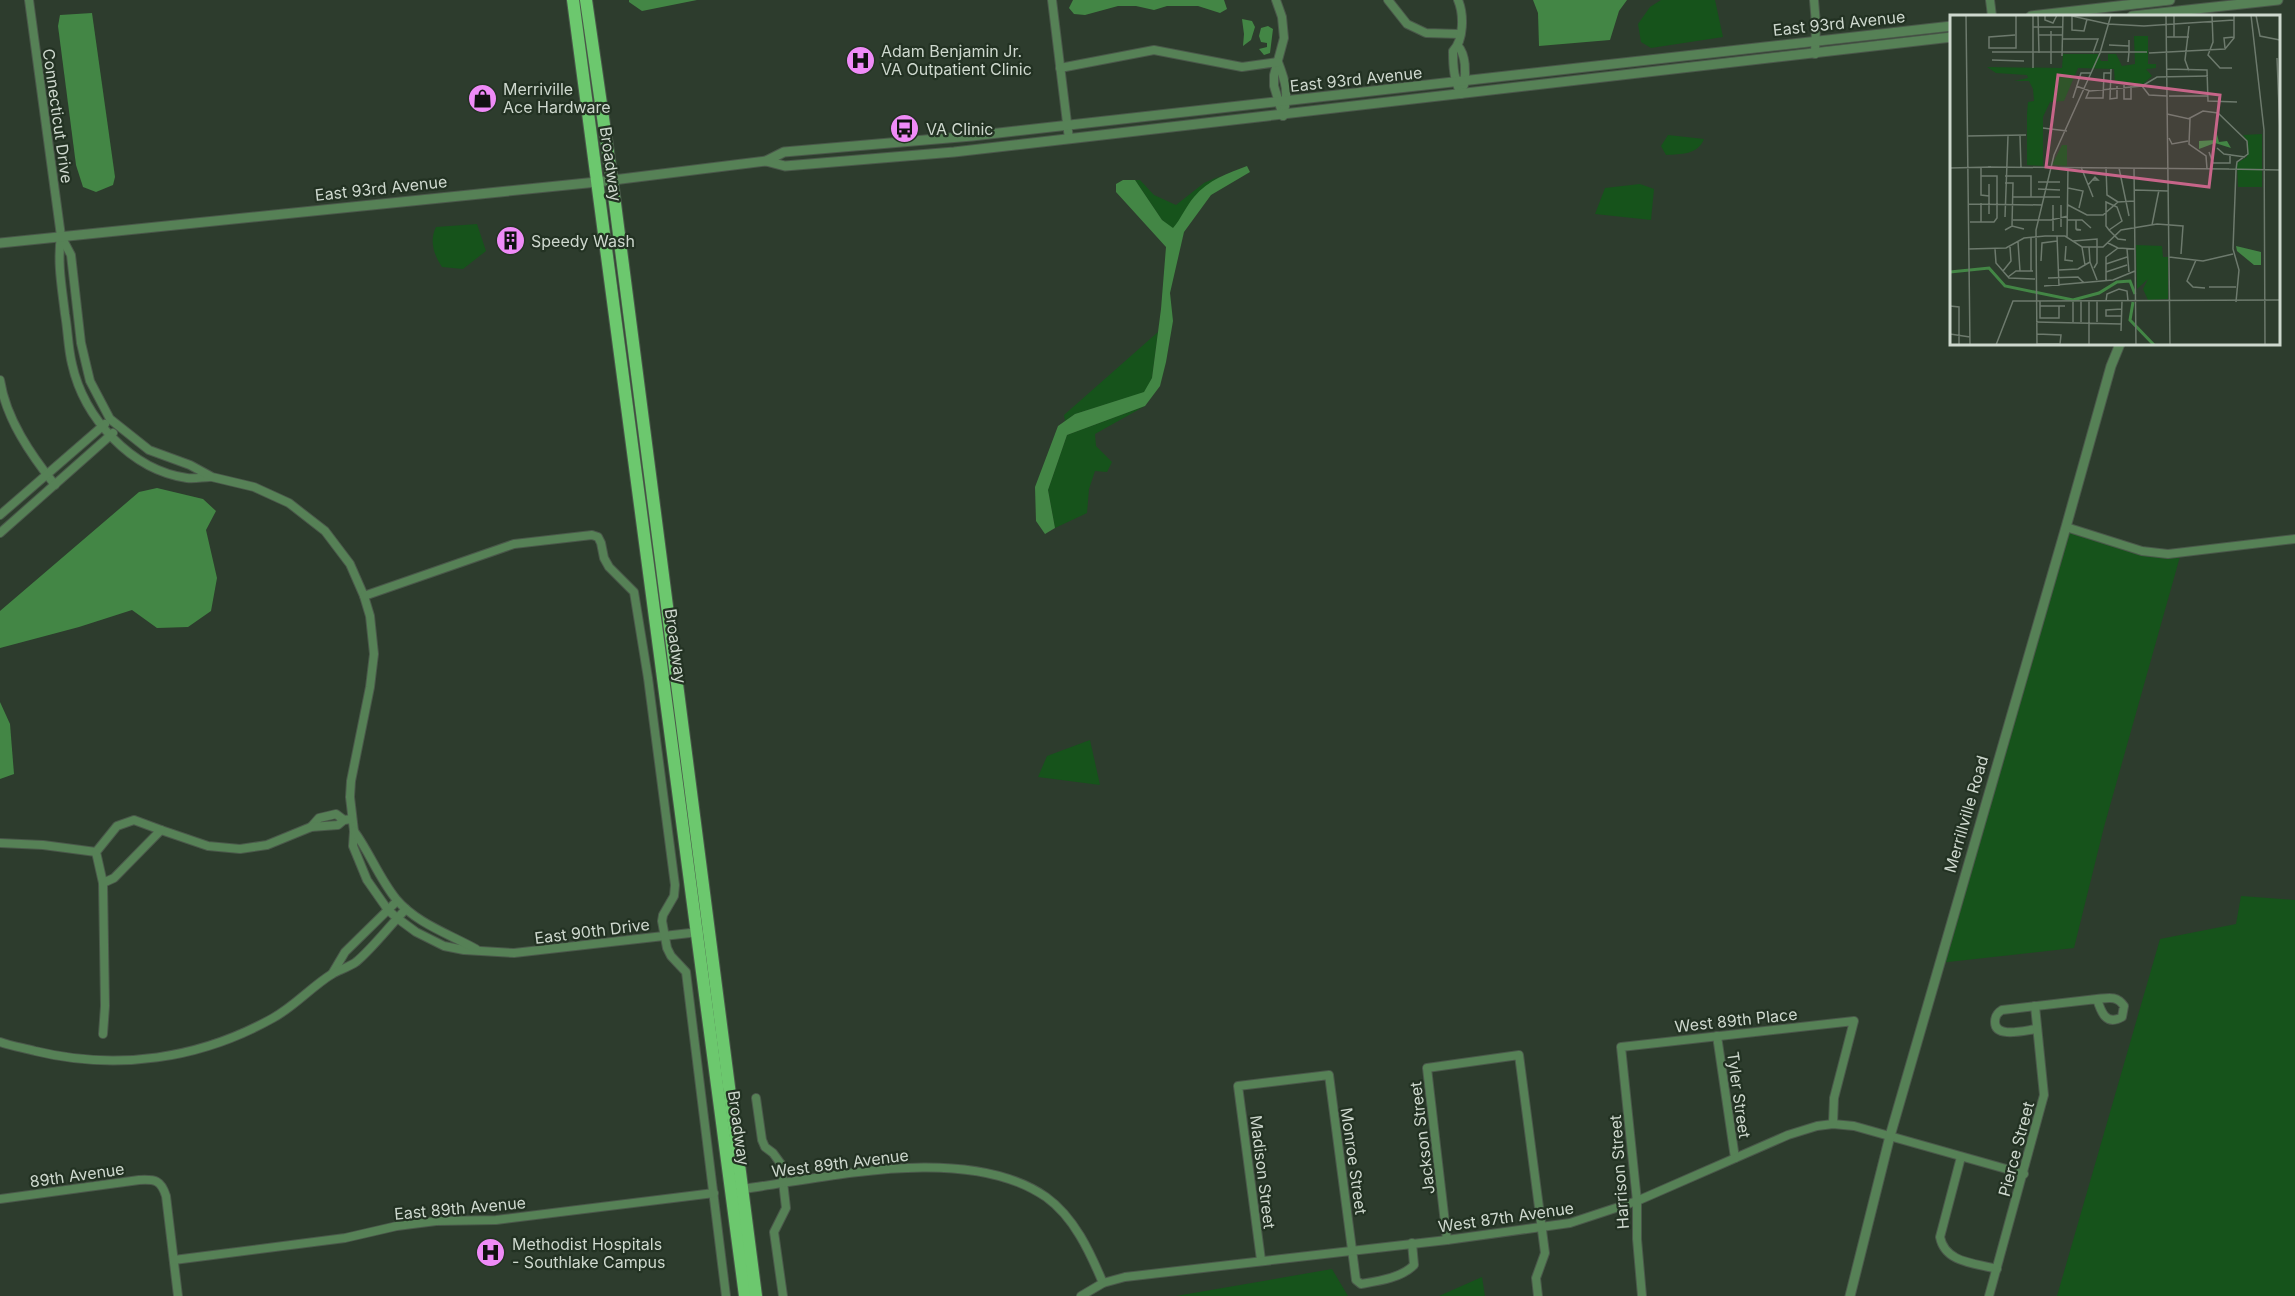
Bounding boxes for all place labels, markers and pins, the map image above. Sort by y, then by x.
place label: Adam Benjamin Jr. VA Outpatient Clinic [881,41,1032,79]
hospital icon: Adam Benjamin Jr. VA Outpatient Clinic [844,44,876,76]
place label: Merriville Ace Hardware [503,79,611,117]
shop icon: Merriville Ace Hardware [466,82,498,114]
bus stop icon: VA Clinic [889,113,921,145]
place label: VA Clinic [926,119,993,139]
building icon: Speedy Wash [494,225,526,257]
place label: Speedy Wash [531,231,635,251]
place label: Methodist Hospitals - Southlake Campus [512,1234,665,1272]
hospital icon: Methodist Hospitals - Southlake Campus [475,1237,507,1269]

